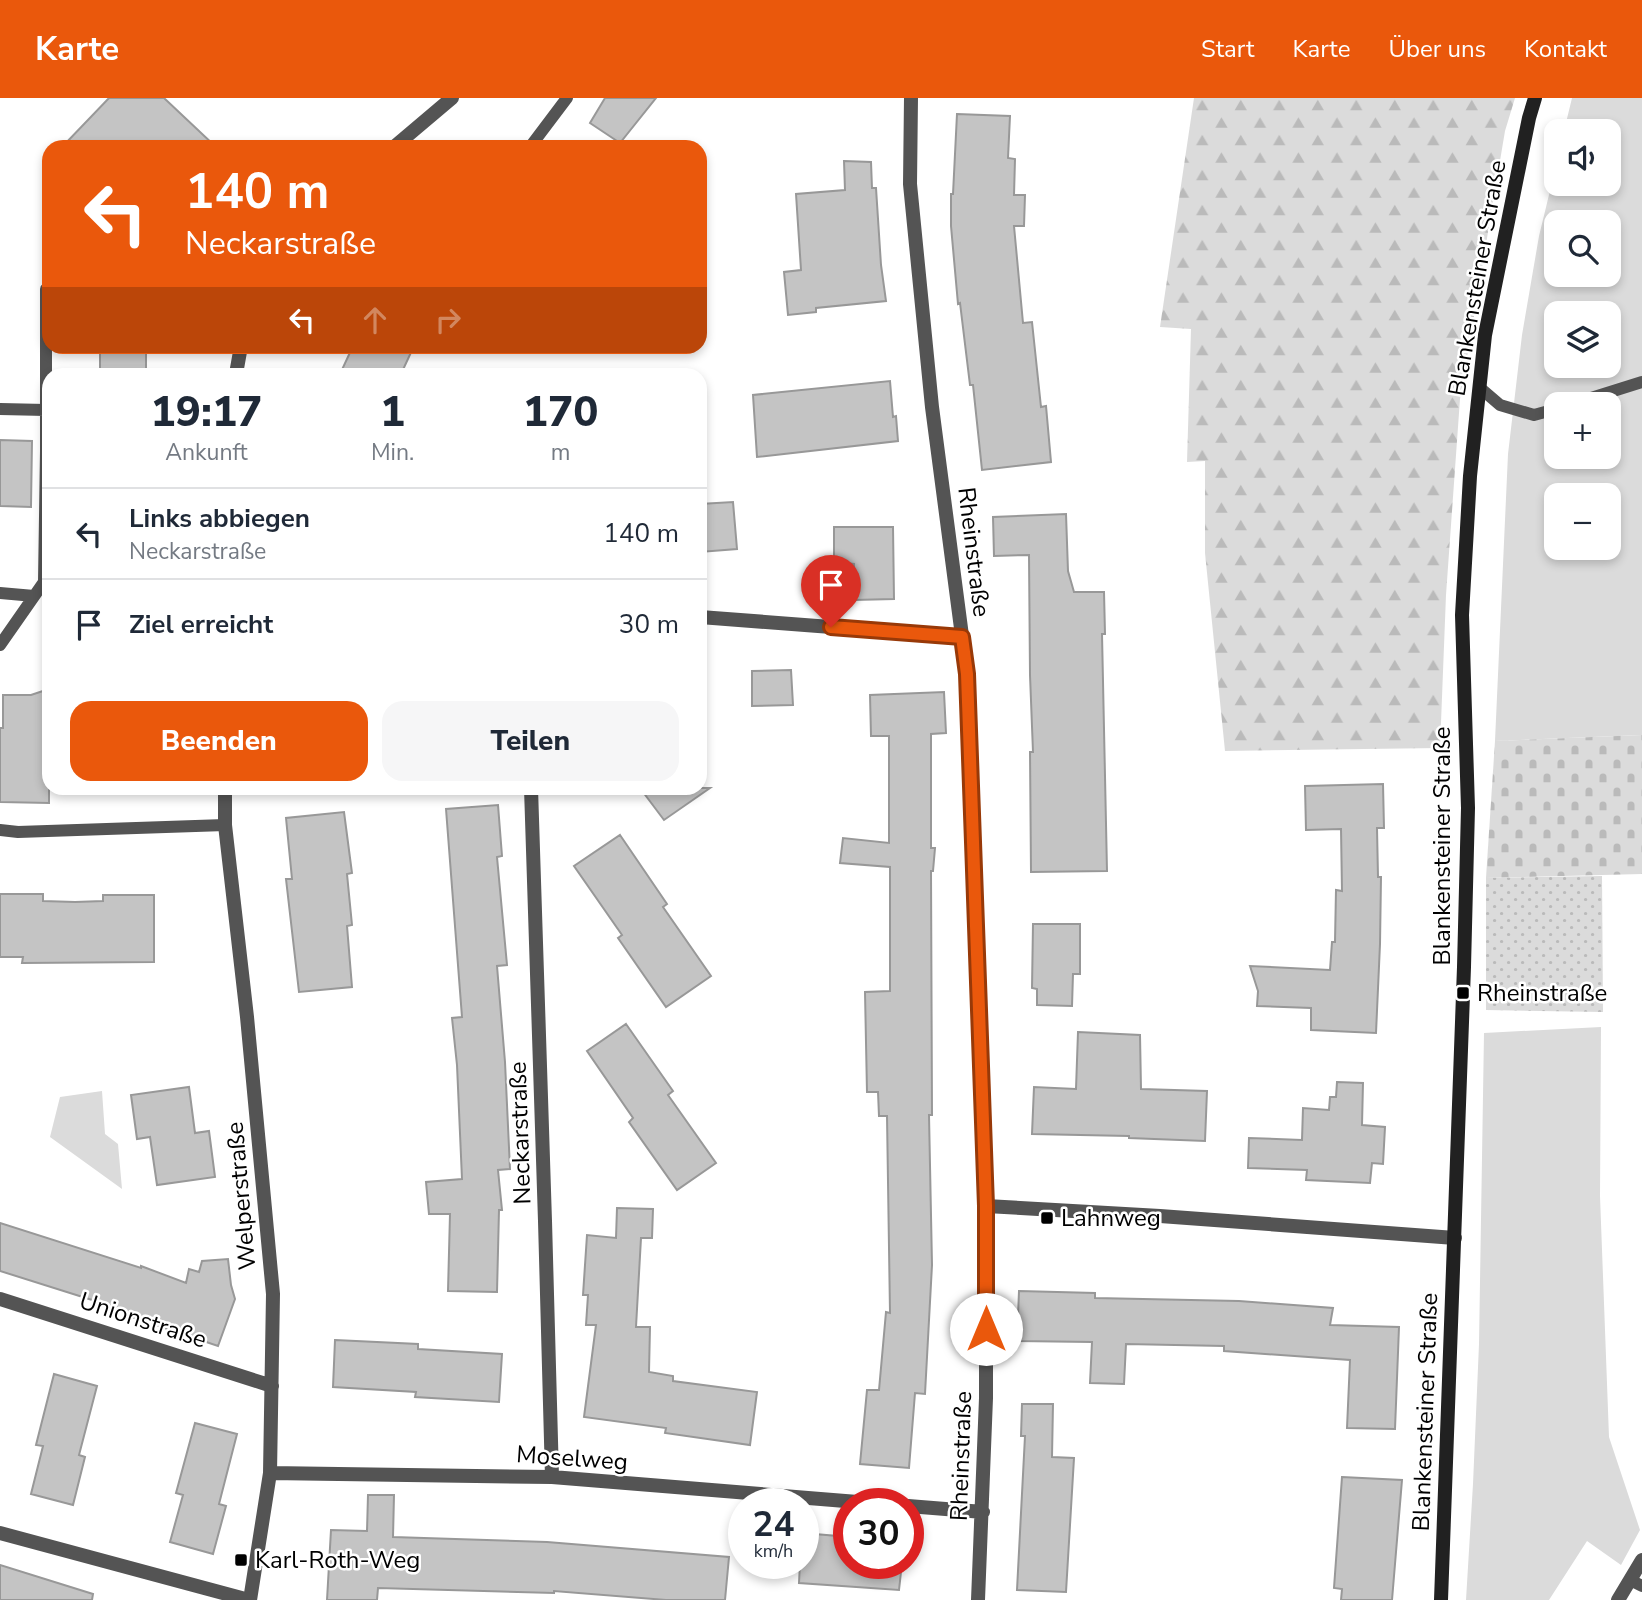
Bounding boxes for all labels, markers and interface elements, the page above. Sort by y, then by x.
text: Karte [35,27,119,72]
text: Start [1201,33,1254,65]
text: Karte [1292,33,1350,65]
text: Über uns [1388,33,1486,65]
text: Kontakt [1524,33,1607,65]
map controls [1544,119,1621,560]
button: sound [1544,119,1621,196]
text: 140 m [185,158,329,225]
street label: Blankensteiner Straße [1441,158,1513,398]
icon: left [70,168,161,259]
button: search [1544,210,1621,287]
text: Neckarstraße [185,222,376,265]
icon: left [283,301,321,339]
icon: ahead [356,301,394,339]
icon: right [429,301,467,339]
button: layers [1544,301,1621,378]
text: 19:17 [151,384,262,441]
text: 1 [380,384,405,441]
text: 170 [523,384,598,441]
button: + [1544,392,1621,469]
text: Ankunft [165,437,248,468]
text: Min. [371,437,414,468]
text: m [551,437,570,468]
button: − [1544,483,1621,560]
street label: Rheinstraße [950,485,998,619]
text: Links abbiegen [129,501,310,536]
icon: left [70,515,108,553]
text: 140 m [603,516,679,551]
text: Neckarstraße [129,536,266,567]
pin [801,555,861,627]
icon: arrive [812,566,850,604]
icon: arrive [70,606,108,644]
text: Ziel erreicht [129,607,273,642]
text: 30 m [619,607,679,642]
button: Beenden [70,701,368,781]
button: Teilen [382,701,679,781]
street label: Blankensteiner Straße [1426,727,1458,965]
place label: Rheinstraße [1477,977,1607,1009]
marker: Rheinstraße [1455,985,1471,1001]
street label: Neckarstraße [502,1061,538,1205]
street label: Welperstraße [219,1121,263,1271]
place label: Lahnweg [1061,1202,1161,1234]
marker: Lahnweg [1039,1210,1055,1226]
street label: Unionstraße [75,1284,211,1356]
position arrow [949,1292,1023,1366]
street label: Blankensteiner Straße [1405,1292,1445,1532]
street label: Rheinstraße [943,1390,979,1522]
street label: Moselweg [515,1438,629,1478]
speed limit sign: 30 [833,1488,924,1579]
text: 24 [752,1501,795,1548]
text: km/h [754,1539,793,1563]
place label: Karl-Roth-Weg [255,1544,420,1576]
marker: Karl-Roth-Weg [233,1552,249,1568]

